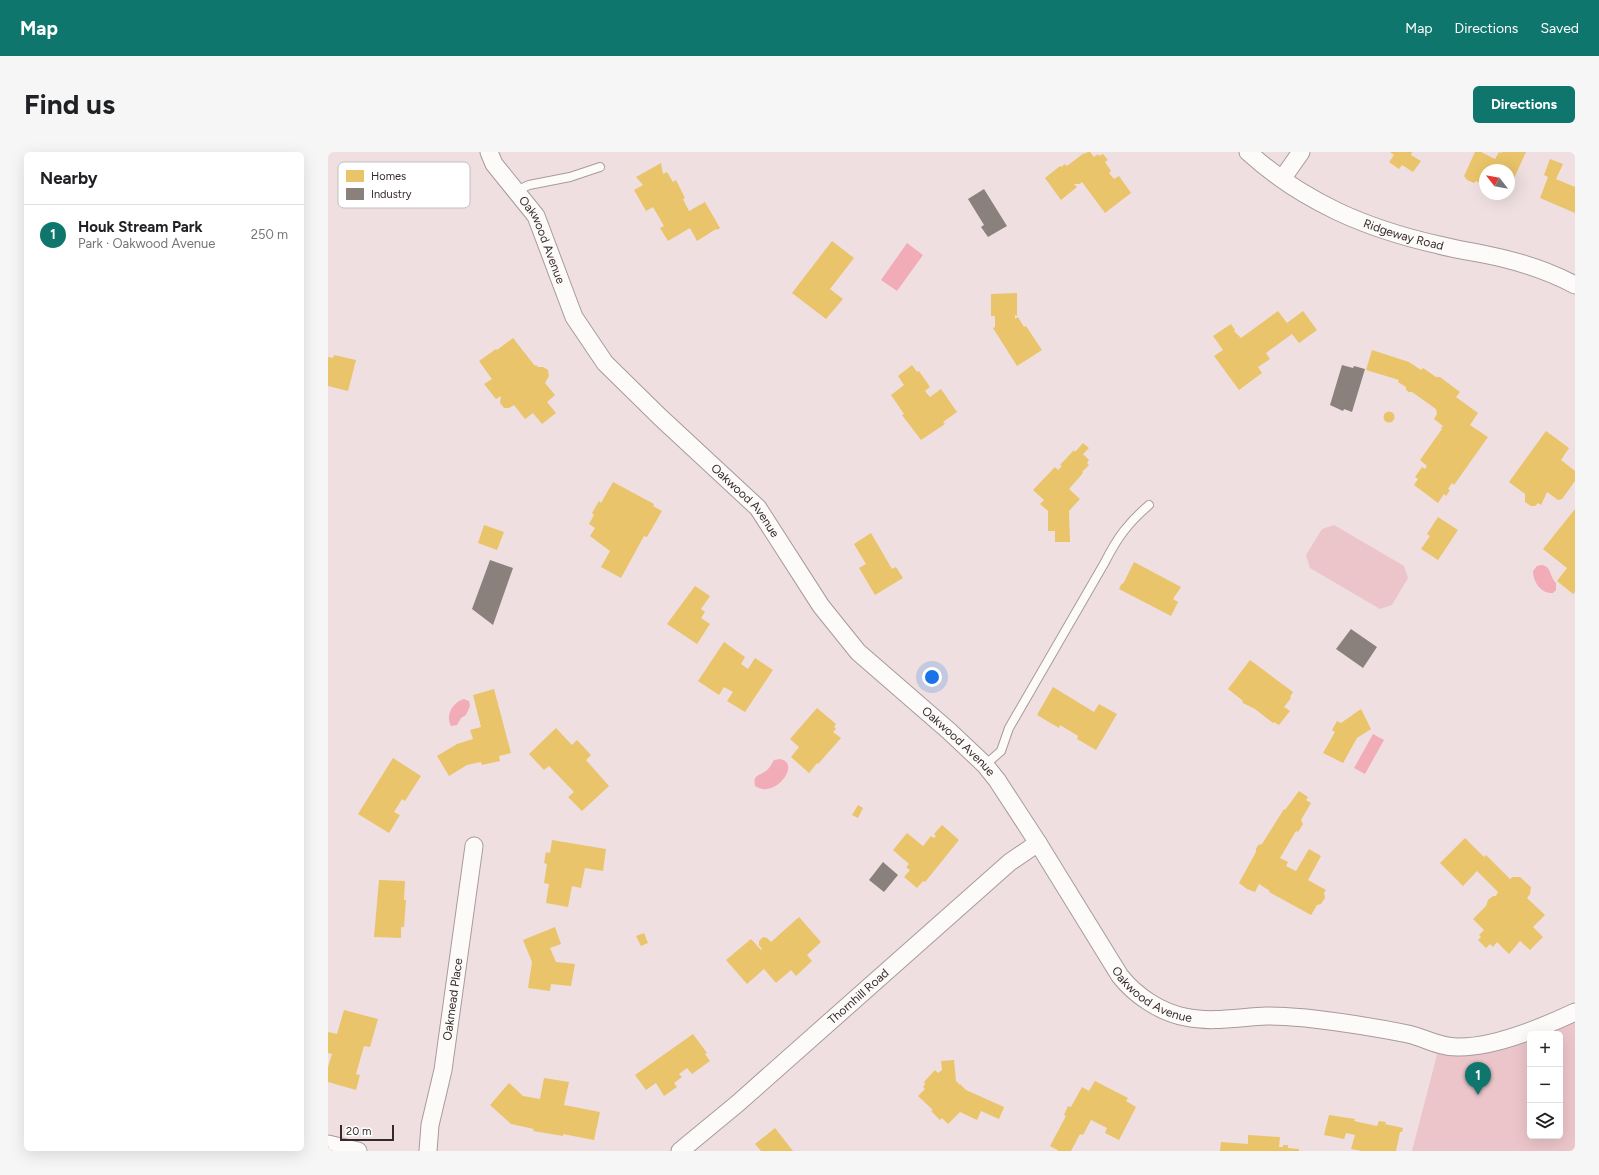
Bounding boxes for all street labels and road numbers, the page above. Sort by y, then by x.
street label: Oakwood Avenue [516,193,568,286]
street label: Ridgeway Road [1361,216,1445,253]
street label: Oakwood Avenue [708,461,782,540]
street label: Oakwood Avenue [919,704,998,779]
street label: Oakmead Place [440,957,465,1041]
street label: Oakwood Avenue [1109,964,1194,1025]
street label: Thornhill Road [825,966,892,1027]

